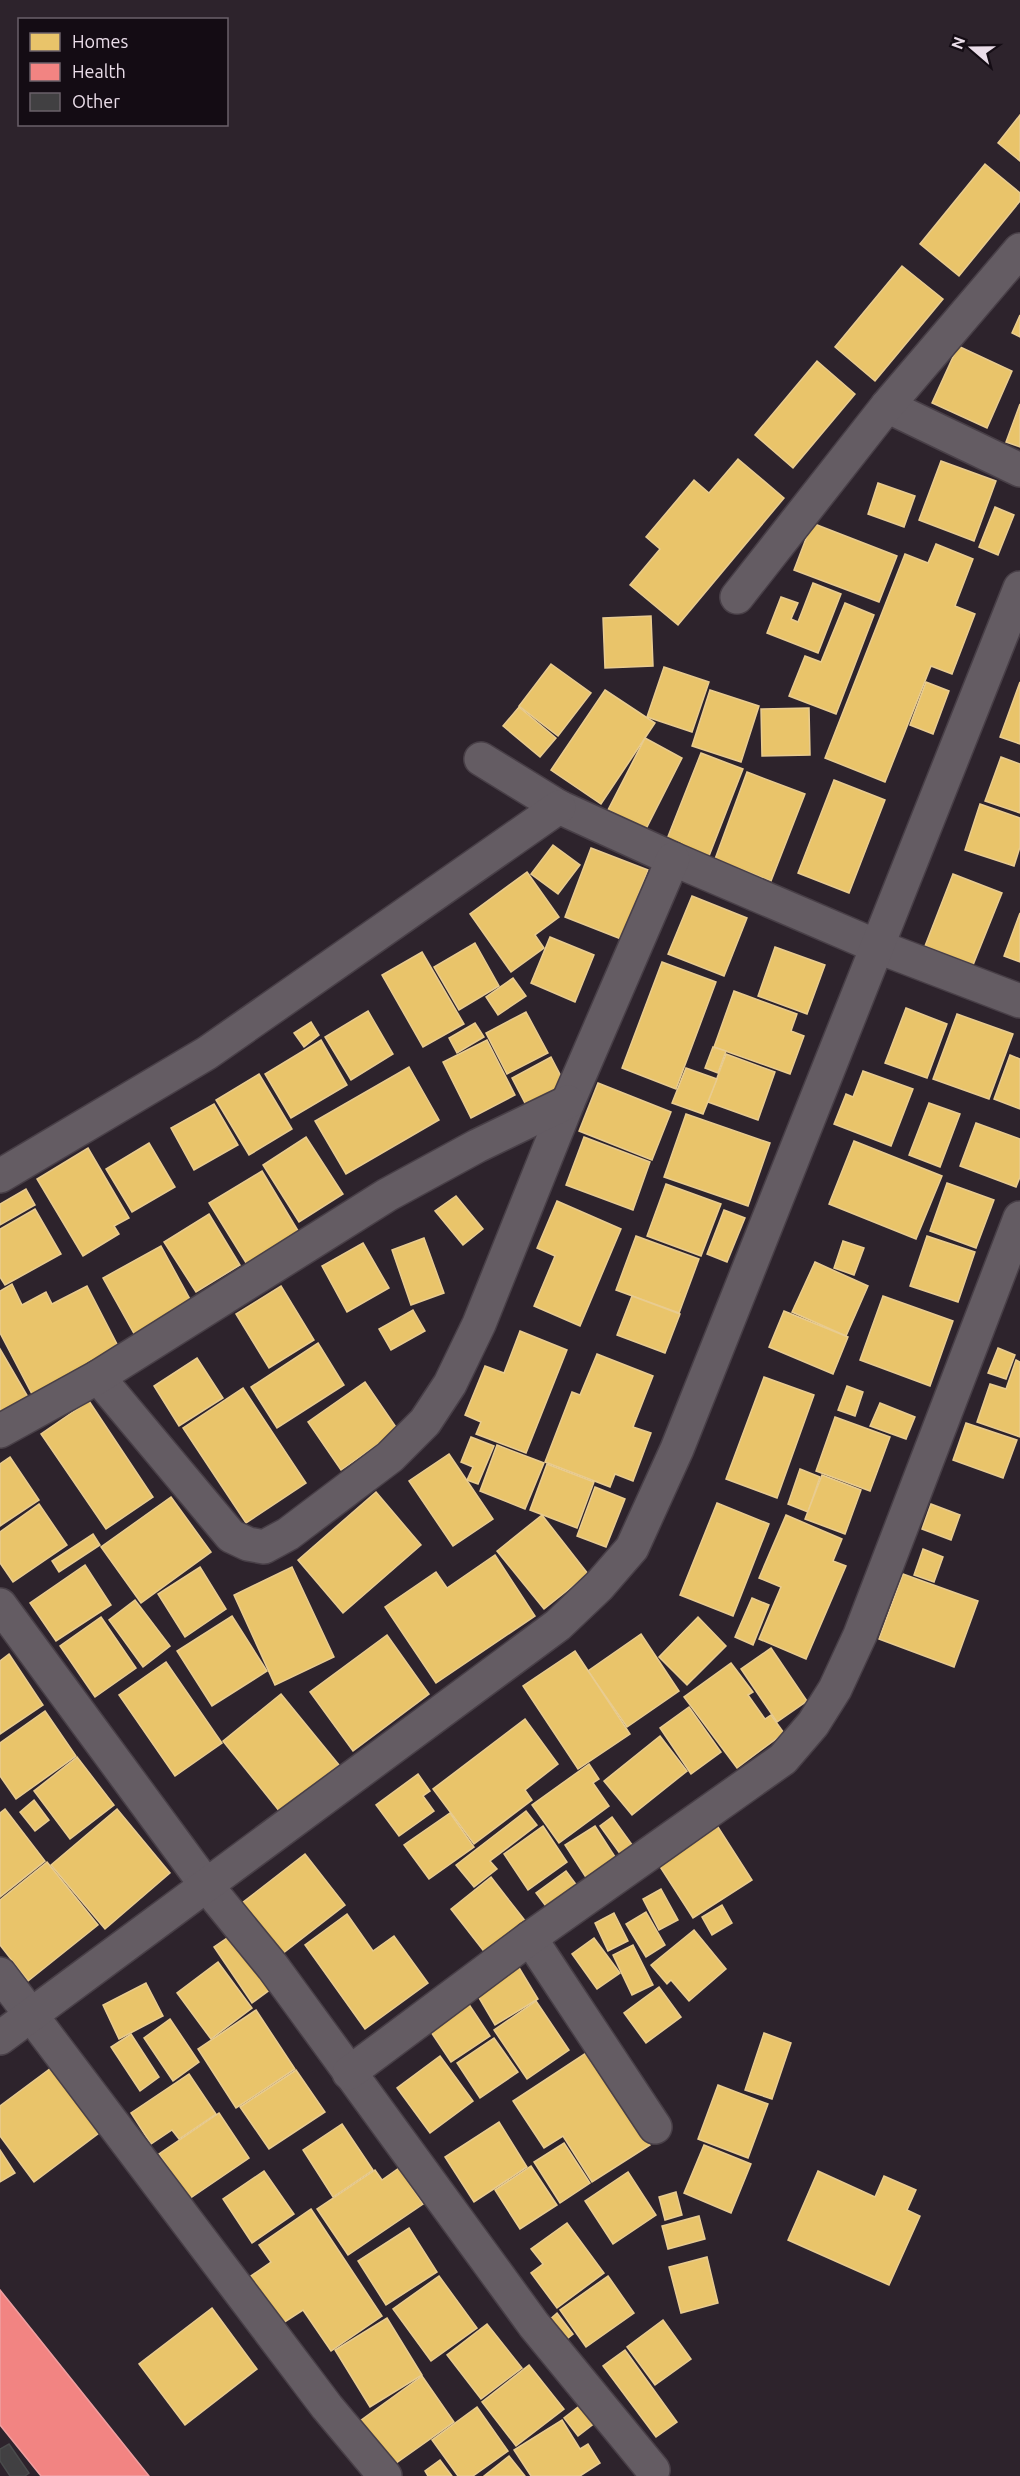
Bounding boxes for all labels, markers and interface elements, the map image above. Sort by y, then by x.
legend [18,18,228,126]
north arrow [942,18,1002,78]
text: Homes [72,31,129,51]
text: N [947,34,968,52]
text: Health [72,61,126,81]
text: Other [72,91,120,111]

